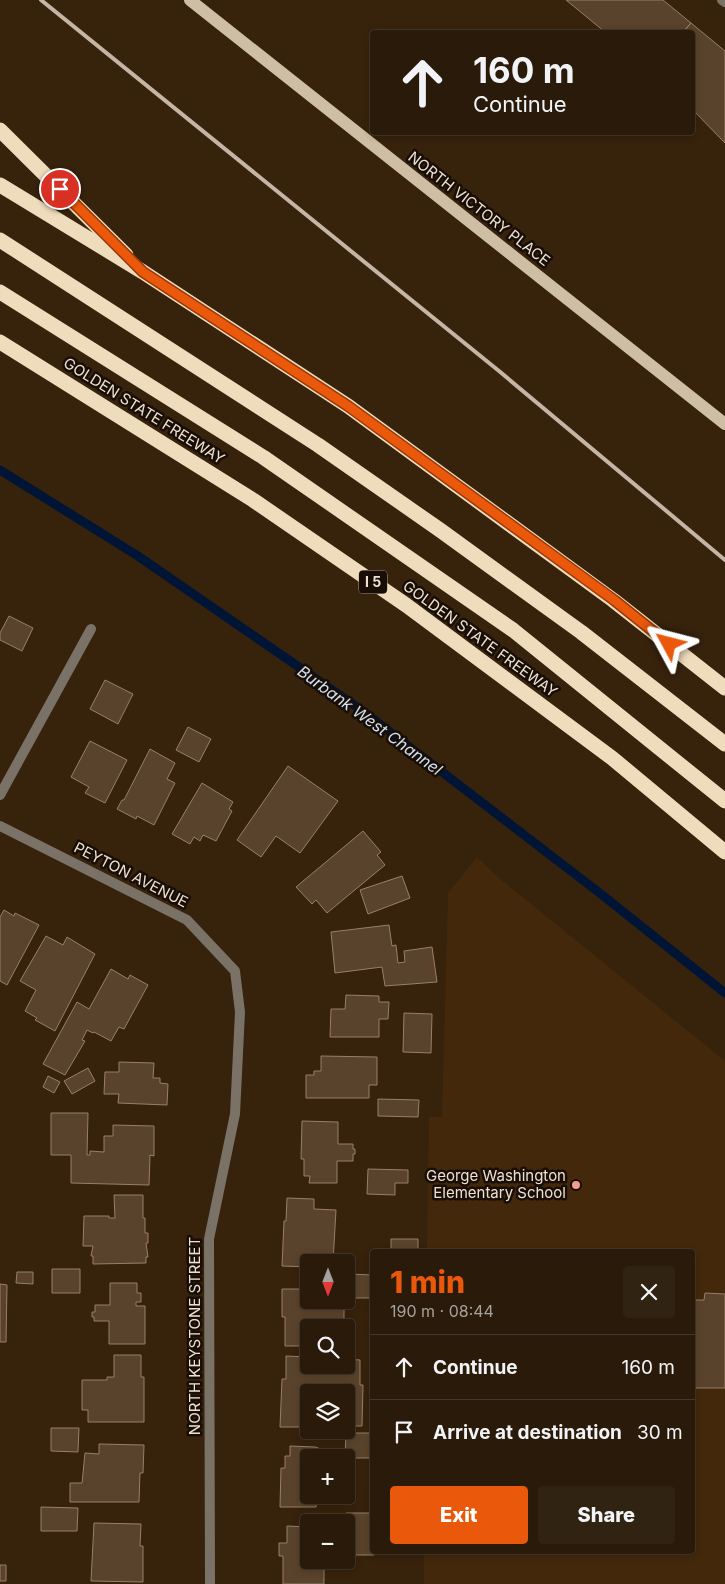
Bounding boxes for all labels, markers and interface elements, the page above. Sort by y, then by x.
text: 160 m [473,49,575,91]
icon: ahead [390,50,455,115]
text: Continue [473,91,567,117]
street label: NORTH VICTORY PLACE [404,147,554,270]
pin [39,168,81,210]
icon: arrive [46,175,74,203]
street label: GOLDEN STATE FREEWAY [60,353,228,468]
road number: I 5 [359,570,387,594]
street label: GOLDEN STATE FREEWAY [399,576,561,701]
position arrow [642,617,694,669]
water label: Burbank West Channel [294,661,446,779]
street label: PEYTON AVENUE [71,838,191,911]
place label: George Washington Elementary School [426,1166,566,1202]
marker: George Washington Elementary School [570,1179,582,1191]
street label: NORTH KEYSTONE STREET [185,1237,204,1435]
north arrow [300,1254,355,1309]
map controls [300,1254,355,1569]
text: 1 min [390,1264,465,1300]
button: close [623,1266,675,1318]
text: 190 m · 08:44 [390,1301,494,1321]
button: search [300,1319,355,1374]
icon: ahead [390,1353,418,1381]
text: Continue [433,1356,518,1379]
text: 160 m [622,1356,675,1379]
button: layers [300,1384,355,1439]
icon: arrive [390,1418,418,1446]
text: Arrive at destination [433,1421,622,1444]
text: 30 m [637,1421,683,1444]
button: + [300,1449,355,1504]
button: Exit [390,1486,528,1544]
button: Share [538,1486,675,1544]
button: − [300,1514,355,1569]

